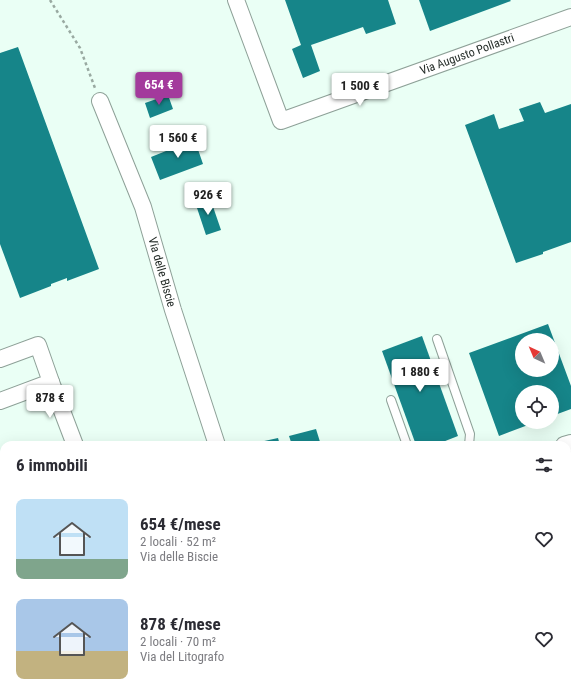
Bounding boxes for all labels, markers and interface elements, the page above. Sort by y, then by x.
street label: Via Augusto Pollastri [418,30,516,78]
pin: 654 € [131,72,187,106]
pin: 1 500 € [323,73,397,107]
text: 654 € [144,77,174,92]
text: 1 500 € [341,78,379,93]
pin: 1 560 € [141,125,215,159]
text: 1 560 € [159,130,197,145]
pin: 926 € [180,182,236,216]
text: 926 € [193,187,223,202]
street label: Via delle Biscie [145,235,179,309]
north arrow [515,333,559,377]
map controls [515,333,559,429]
pin: 1 880 € [383,359,457,393]
text: 1 880 € [401,364,439,379]
pin: 878 € [22,385,78,419]
button: locate [515,385,559,429]
text: 878 € [35,390,65,405]
icon: filters [533,454,555,476]
text: 6 immobili [16,455,88,475]
text: 654 €/mese [140,514,221,534]
icon: home [48,515,96,563]
icon: heart [533,528,555,550]
text: 2 locali · 52 m² [140,534,216,549]
text: Via delle Biscie [140,549,218,564]
text: 878 €/mese [140,614,221,634]
icon: home [48,615,96,663]
icon: heart [533,628,555,650]
text: 2 locali · 70 m² [140,634,216,649]
text: Via del Litografo [140,649,224,664]

